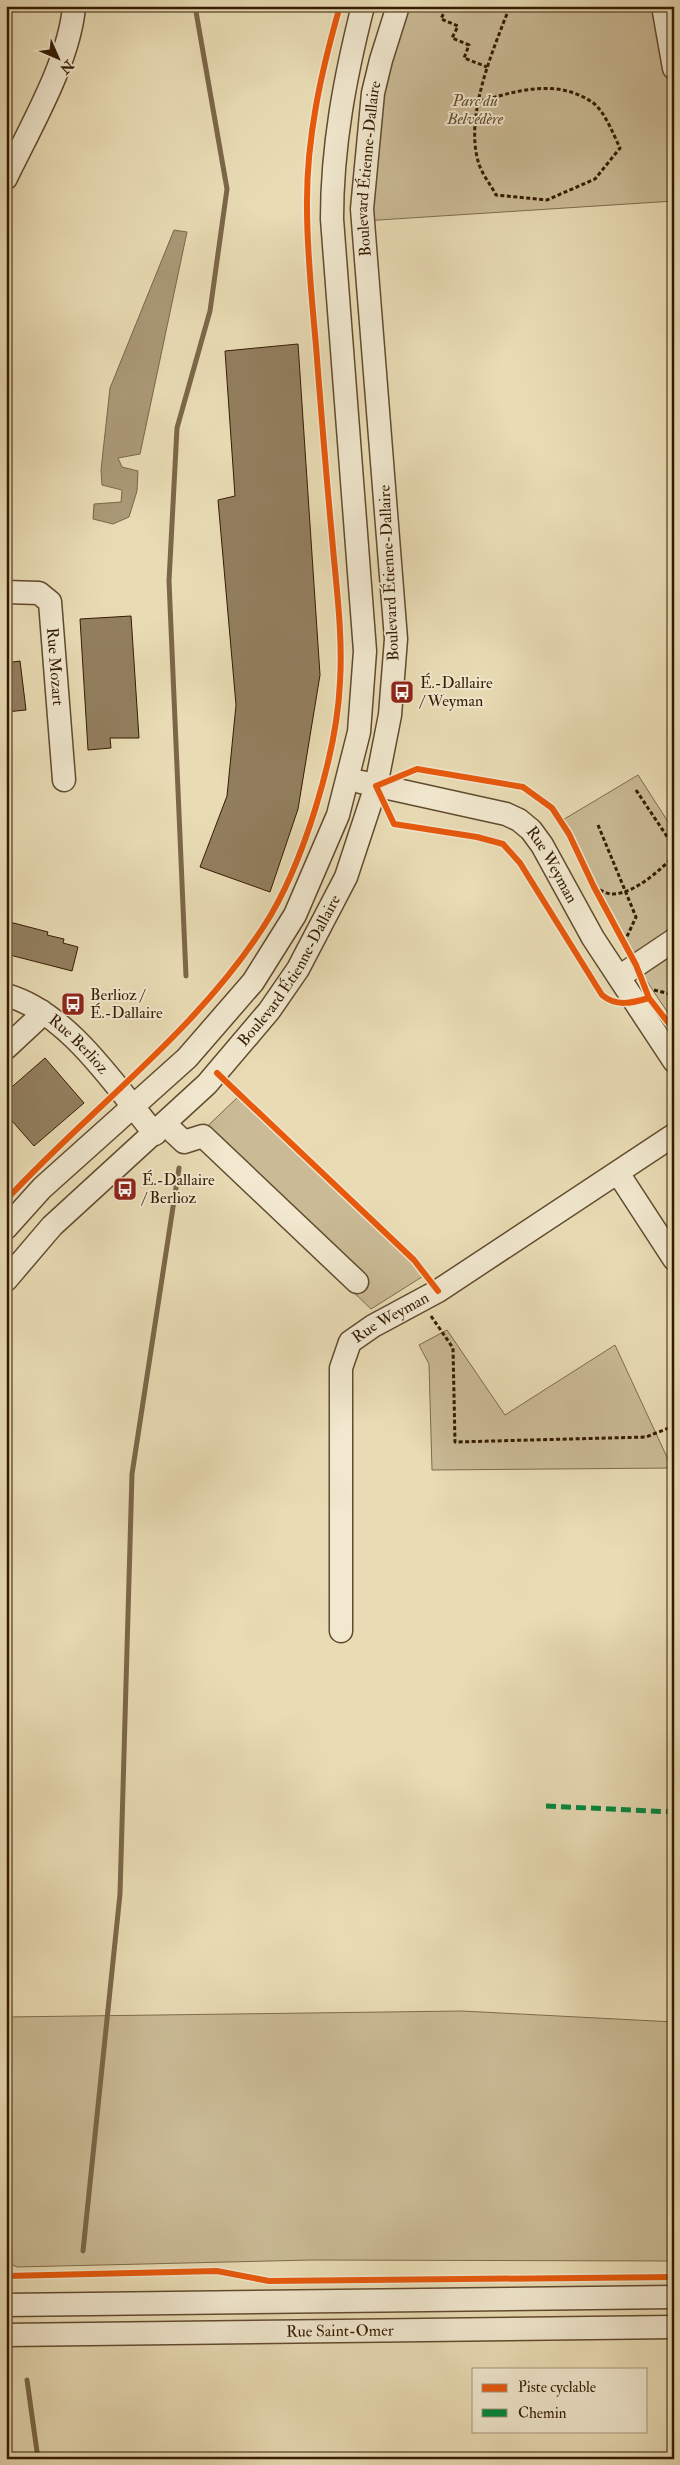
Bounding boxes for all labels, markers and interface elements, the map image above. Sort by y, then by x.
north arrow [32,32,82,82]
text: N [56,56,78,78]
street label: Boulevard Étienne-Dallaire [352,78,386,257]
park label: Parc du Belvédère [446,91,504,129]
street label: Boulevard Étienne-Dallaire [373,484,404,662]
street label: Rue Mozart [42,627,68,706]
place label: É.-Dallaire / Weyman [419,672,493,711]
bus stop icon: É.-Dallaire / Weyman [389,679,415,705]
street label: Rue Weyman [522,822,582,907]
street label: Boulevard Étienne-Dallaire [233,891,345,1050]
place label: Berlioz / É.-Dallaire [90,985,163,1023]
bus stop icon: Berlioz / É.-Dallaire [60,991,86,1017]
street label: Rue Berlioz [45,1010,113,1078]
place label: É.-Dallaire / Berlioz [141,1169,215,1208]
bus stop icon: É.-Dallaire / Berlioz [112,1176,138,1202]
street label: Rue Weyman [348,1288,433,1347]
street label: Rue Saint-Omer [286,2320,394,2342]
legend [472,2368,648,2432]
text: Piste cyclable [518,2378,596,2397]
text: Chemin [518,2404,567,2423]

